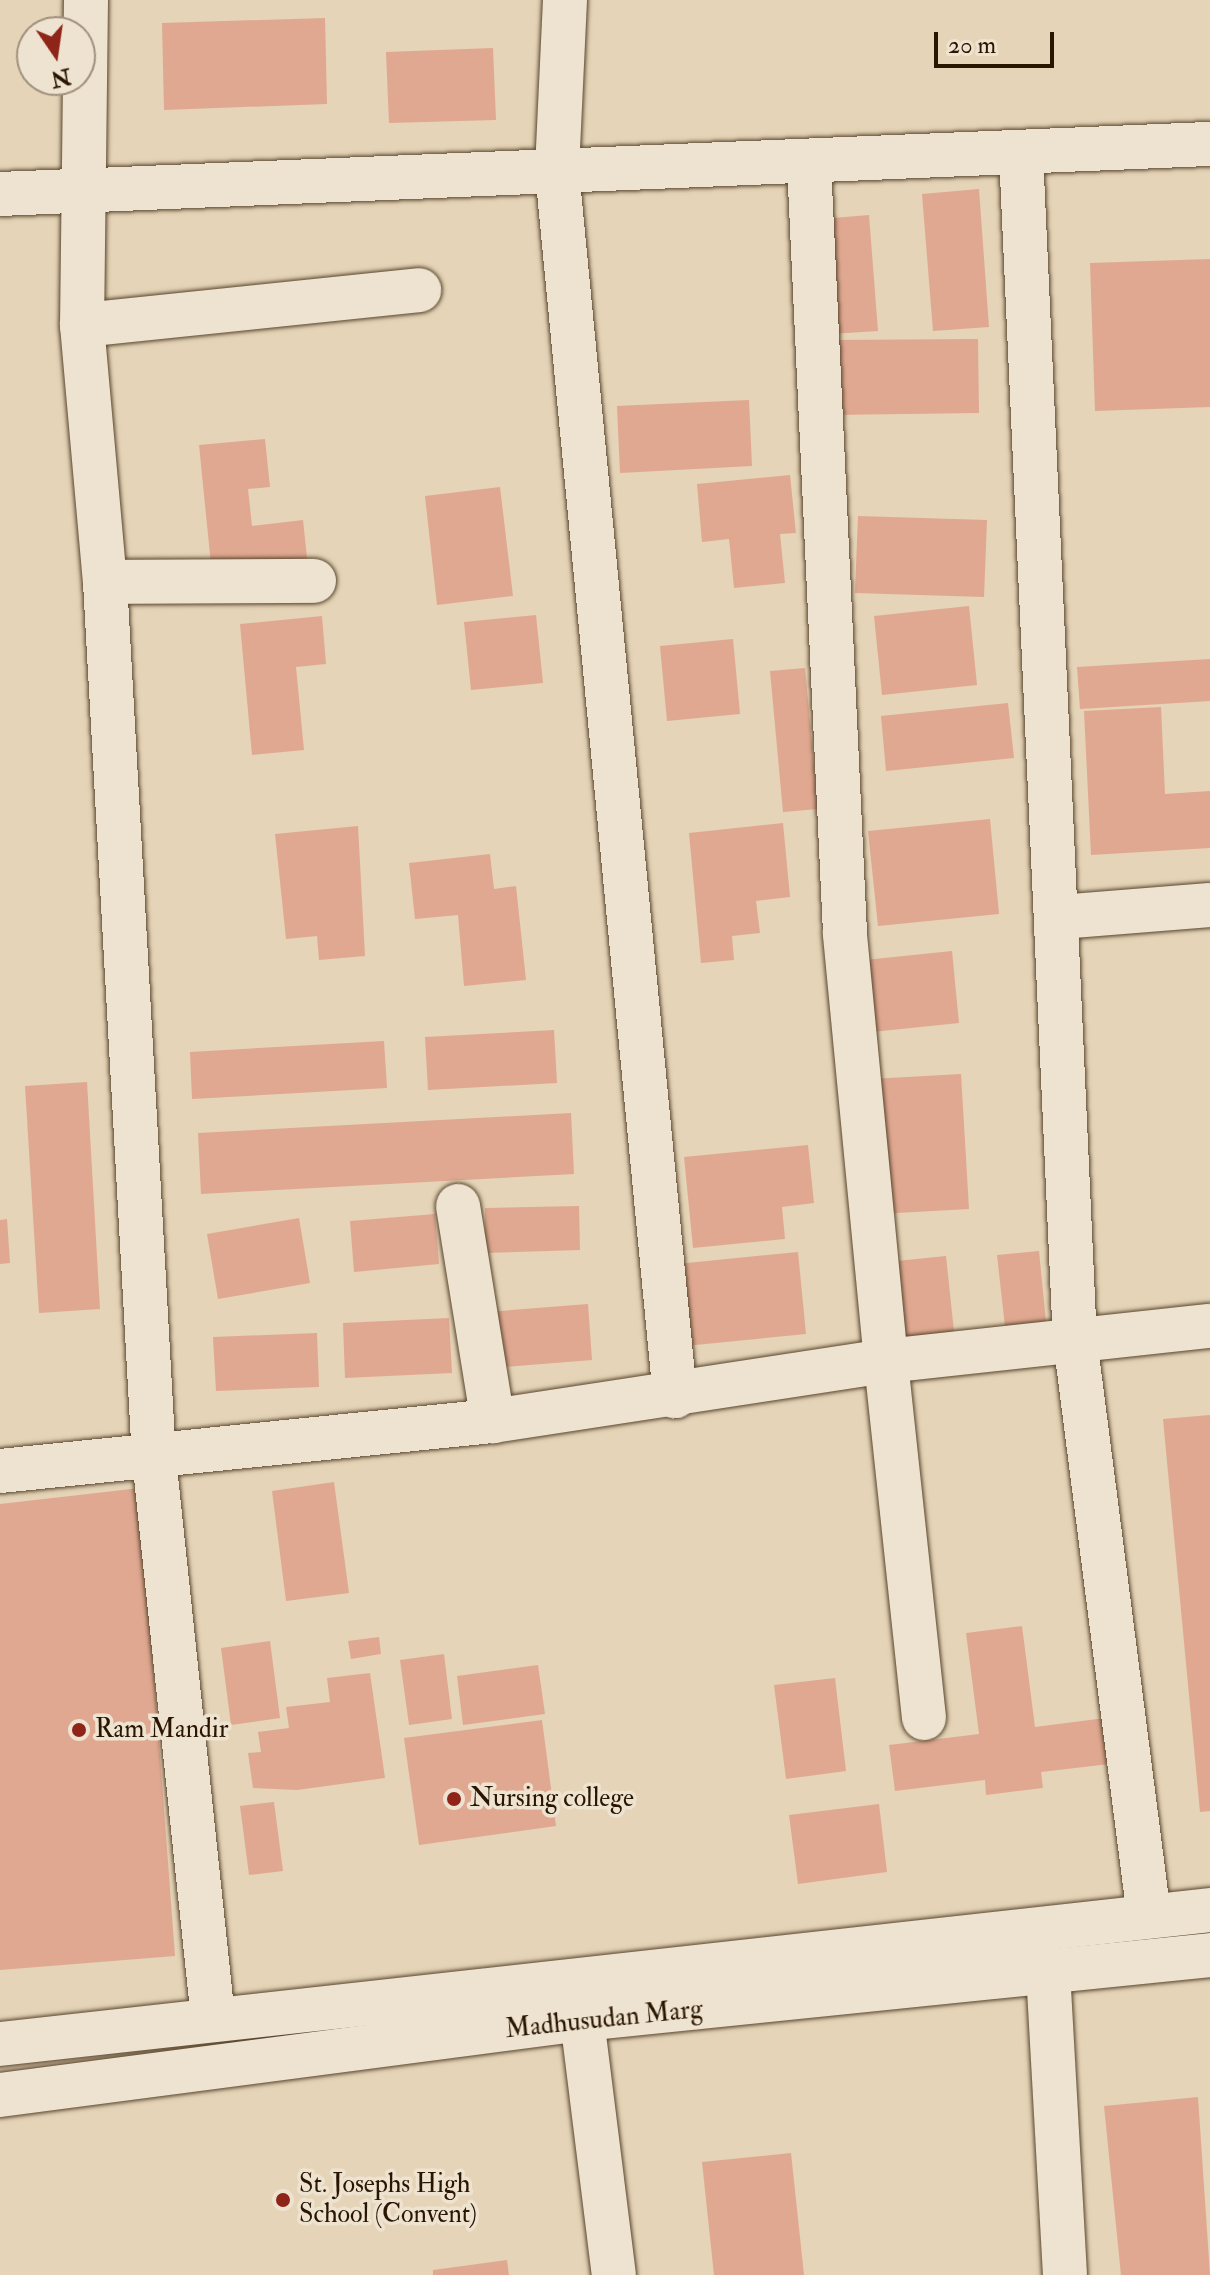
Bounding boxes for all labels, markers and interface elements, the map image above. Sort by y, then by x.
north arrow [16,16,96,96]
scale bar [938,16,1058,66]
text: 20 m [948,30,996,61]
text: N [48,62,74,93]
place label: Ram Mandir [95,1714,228,1746]
marker: Ram Mandir [70,1721,88,1739]
place label: Nursing college [470,1783,634,1815]
marker: Nursing college [445,1790,463,1808]
street label: Madhusudan Marg [504,1994,704,2046]
place label: St. Josephs High School (Convent) [299,2169,477,2230]
marker: St. Josephs High School (Convent) [274,2191,292,2209]

